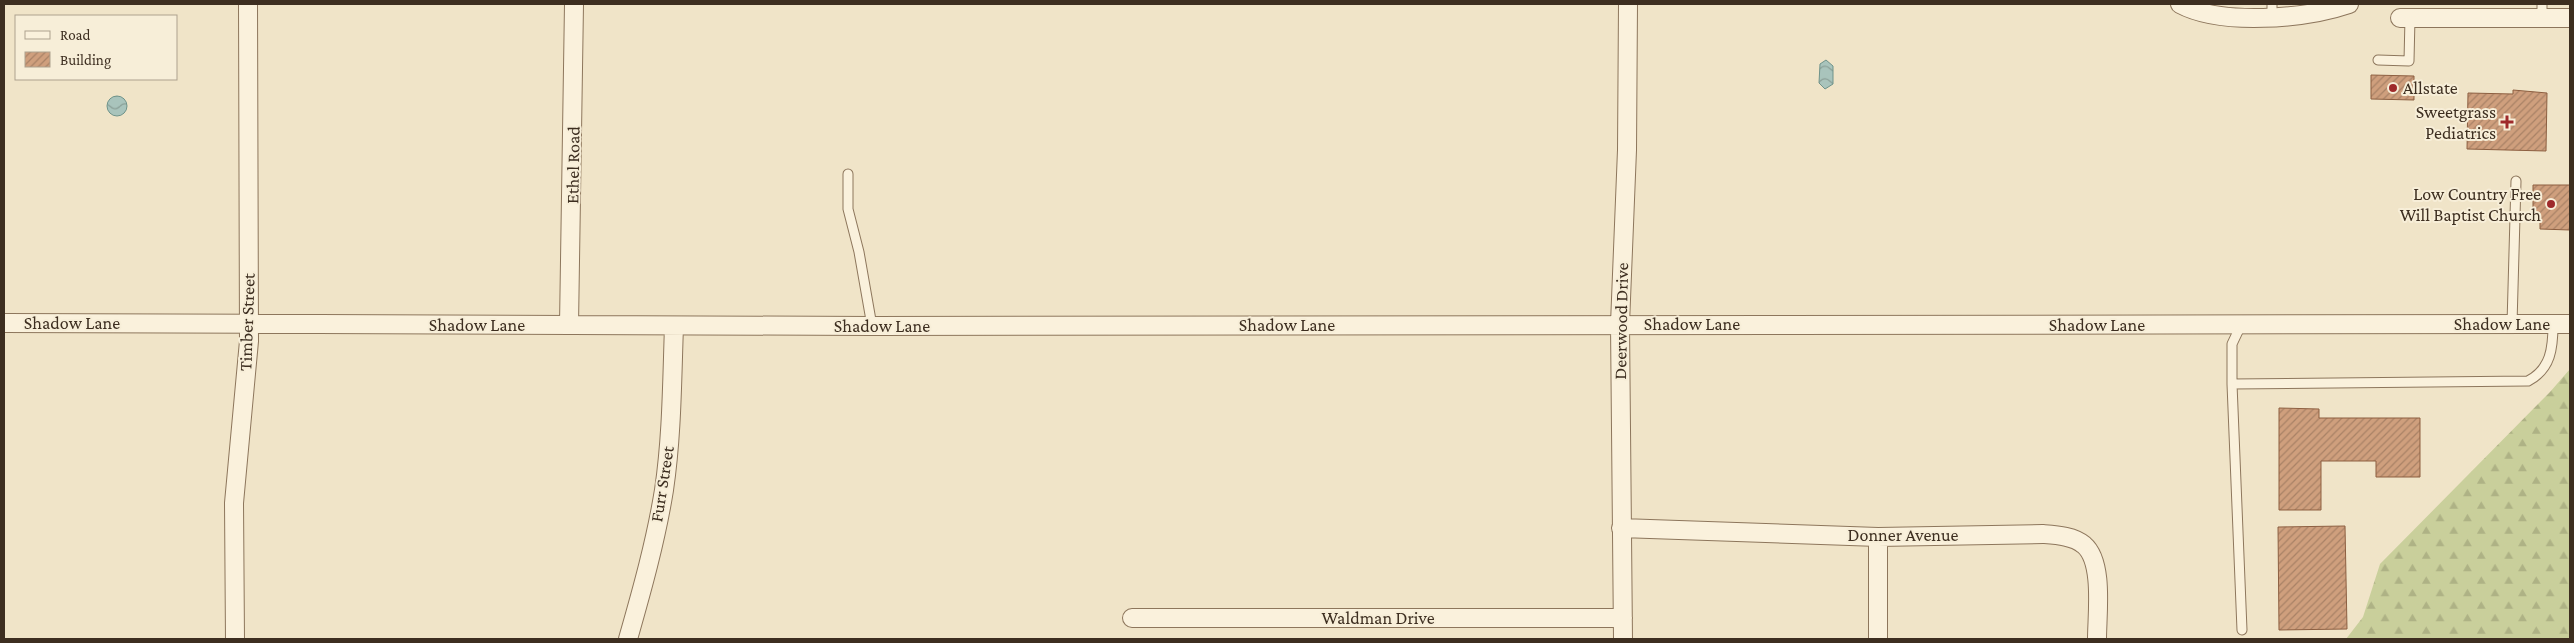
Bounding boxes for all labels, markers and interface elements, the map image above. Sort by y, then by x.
legend [15,15,178,80]
text: Road [60,27,91,43]
text: Building [60,52,111,69]
place label: Allstate [2403,78,2458,98]
marker: Allstate [2387,82,2399,94]
place label: Sweetgrass Pediatrics [2416,102,2496,143]
marker: Sweetgrass Pediatrics [2500,115,2514,129]
street label: Ethel Road [562,125,584,204]
place label: Low Country Free Will Baptist Church [2400,184,2541,225]
marker: Low Country Free Will Baptist Church [2545,198,2557,210]
street label: Deerwood Drive [1610,262,1632,380]
street label: Timber Street [235,272,259,371]
street label: Shadow Lane [24,313,120,333]
street label: Shadow Lane [1644,314,1740,334]
street label: Shadow Lane [2454,314,2550,334]
street label: Shadow Lane [429,315,525,335]
street label: Shadow Lane [1239,315,1335,335]
street label: Shadow Lane [2049,315,2145,335]
street label: Shadow Lane [834,316,930,336]
street label: Furr Street [646,444,678,523]
street label: Donner Avenue [1848,525,1959,545]
street label: Waldman Drive [1321,608,1435,628]

